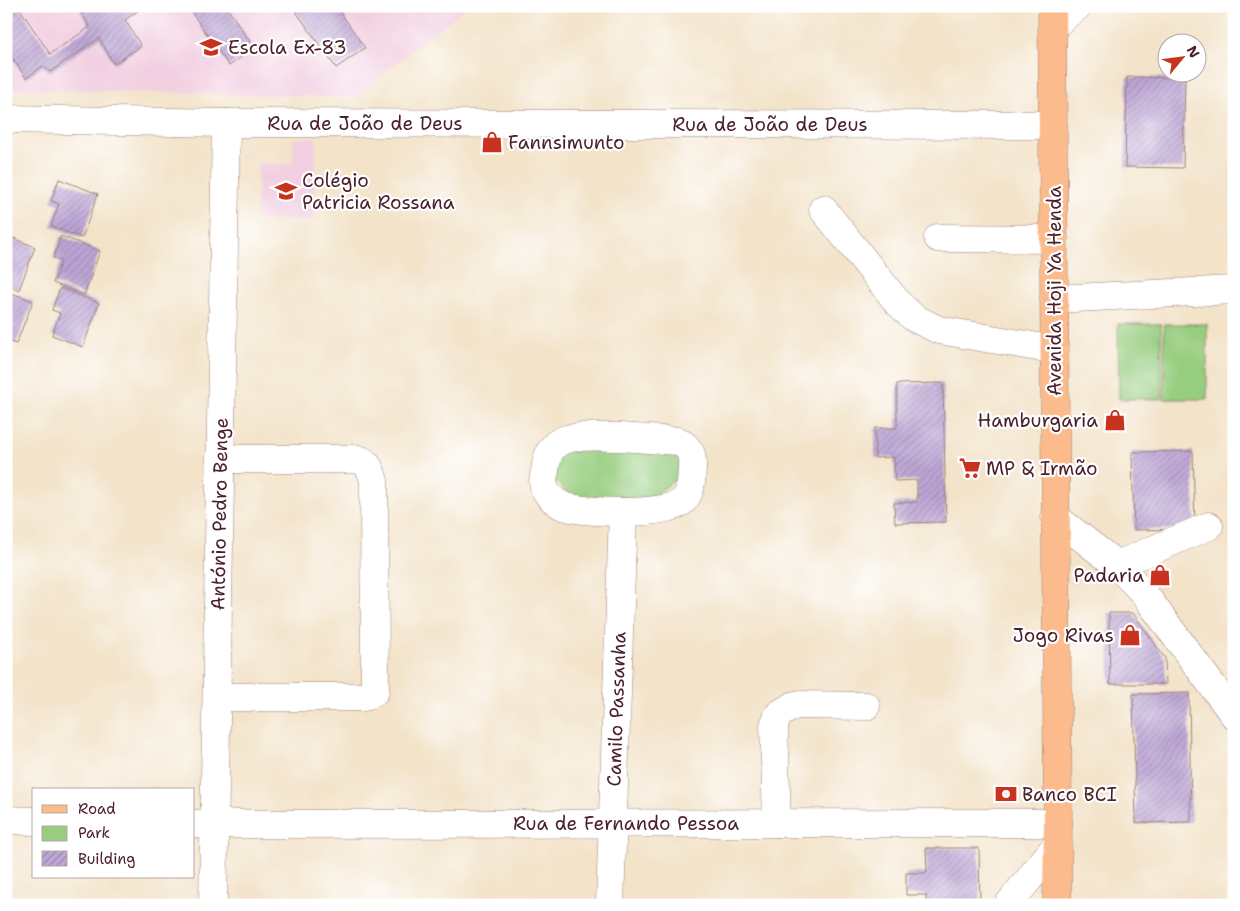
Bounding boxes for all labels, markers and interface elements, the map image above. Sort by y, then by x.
north arrow [1158,32,1208,82]
school or university icon: Escola Ex-83 [198,34,224,60]
place label: Escola Ex-83 [228,35,347,60]
text: N [1183,42,1204,61]
street label: Rua de João de Deus [267,111,463,136]
street label: Rua de João de Deus [672,112,868,137]
shop icon: Fannsimunto [479,129,505,155]
place label: Fannsimunto [508,130,624,155]
place label: Colégio Patricia Rossana [302,168,455,215]
school or university icon: Colégio Patricia Rossana [273,178,299,204]
street label: Avenida Hoji Ya Henda [1042,186,1067,396]
shop icon: Hamburgaria [1102,407,1128,433]
place label: Hamburgaria [978,408,1098,433]
street label: António Pedro Benge [205,417,234,611]
supermarket icon: MP & Irmão [957,455,983,481]
place label: MP & Irmão [986,456,1098,481]
shop icon: Padaria [1147,562,1173,588]
place label: Padaria [1073,563,1144,588]
shop icon: Jogo Rivas [1117,622,1143,648]
place label: Jogo Rivas [1013,623,1114,648]
street label: Camilo Passanha [601,631,632,787]
bank icon: Banco BCI [993,781,1019,807]
place label: Banco BCI [1022,782,1117,807]
legend [32,788,195,878]
text: Road [78,799,116,819]
street label: Rua de Fernando Pessoa [513,811,739,836]
text: Park [78,823,110,843]
text: Building [78,849,135,869]

